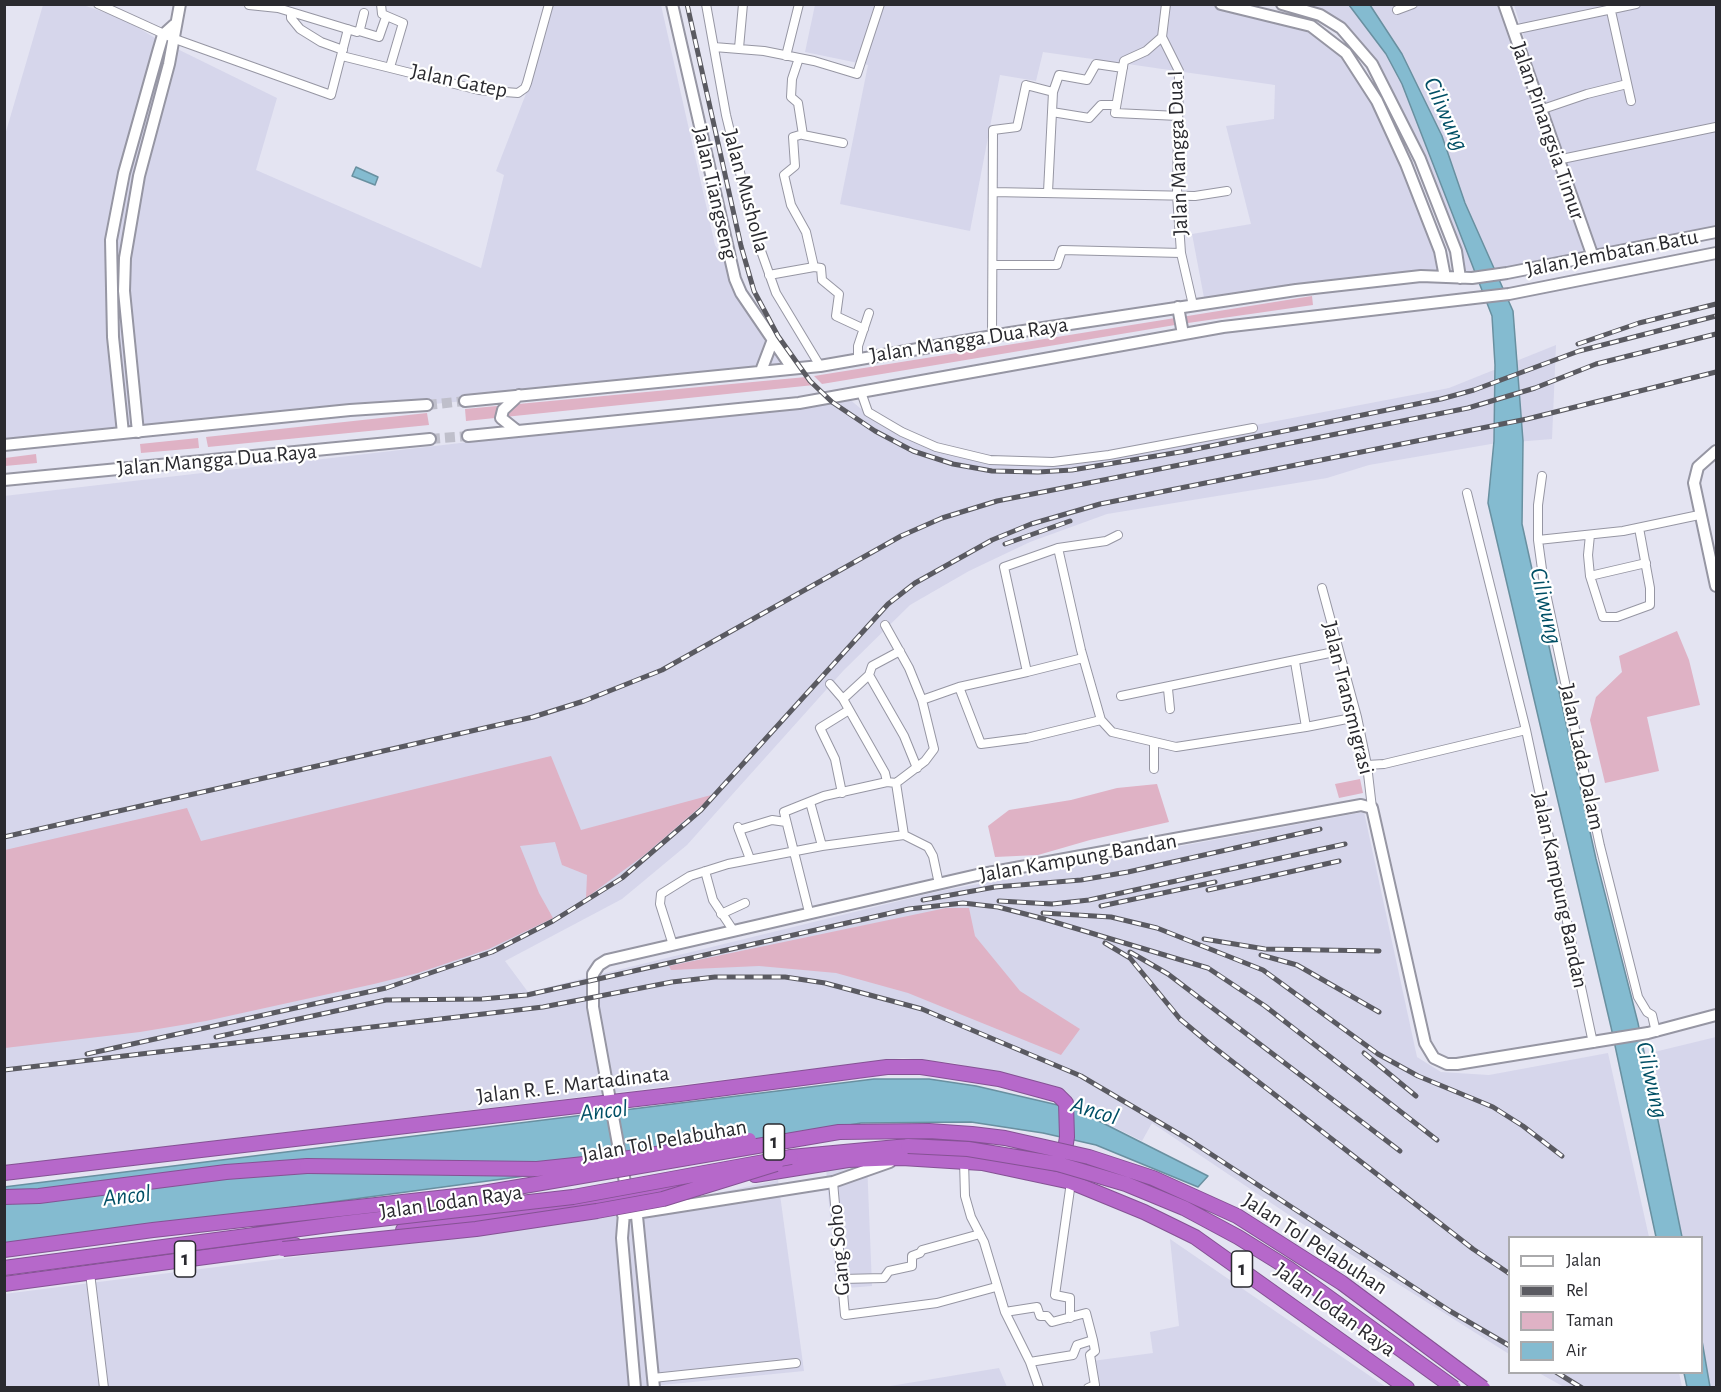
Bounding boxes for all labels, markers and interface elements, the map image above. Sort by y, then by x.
street label: Jalan Pinangsia Timur [1505,39,1591,223]
street label: Jalan Gatep [408,58,510,104]
street label: Jalan Mangga Dua I [1162,70,1194,236]
water label: Ciliwung [1417,73,1475,155]
street label: Jalan Tiangseng [687,124,743,262]
street label: Jalan Musholla [717,127,775,255]
street label: Jalan Jembatan Batu [1524,223,1700,283]
street label: Jalan Mangga Dua Raya [868,311,1070,369]
street label: Jalan Mangga Dua Raya [116,438,318,482]
water label: Ciliwung [1523,565,1569,647]
street label: Jalan Transmigrasi [1316,619,1380,777]
street label: Jalan Lada Dalam [1554,682,1610,832]
street label: Jalan Kampung Bandan [1526,789,1594,991]
street label: Jalan Kampung Bandan [977,828,1179,888]
water label: Ciliwung [1629,1039,1675,1121]
street label: Jalan R. E. Martadinata [475,1060,671,1110]
water label: Ancol [1068,1090,1122,1132]
water label: Ancol [579,1094,629,1128]
street label: Jalan Tol Pelabuhan [579,1113,749,1169]
road number: 1 [764,1124,784,1160]
water label: Ancol [102,1179,152,1213]
street label: Jalan Lodan Raya [378,1179,524,1225]
street label: Jalan Tol Pelabuhan [1238,1187,1392,1301]
street label: Gang Soho [822,1203,856,1297]
legend [1508,1236,1703,1374]
road number: 1 [174,1241,195,1277]
road number: 1 [1232,1251,1252,1287]
text: Jalan [1566,1252,1601,1270]
street label: Jalan Lodan Raya [1269,1257,1401,1363]
text: Rel [1566,1282,1588,1300]
text: Taman [1566,1312,1614,1330]
text: Air [1566,1342,1587,1360]

